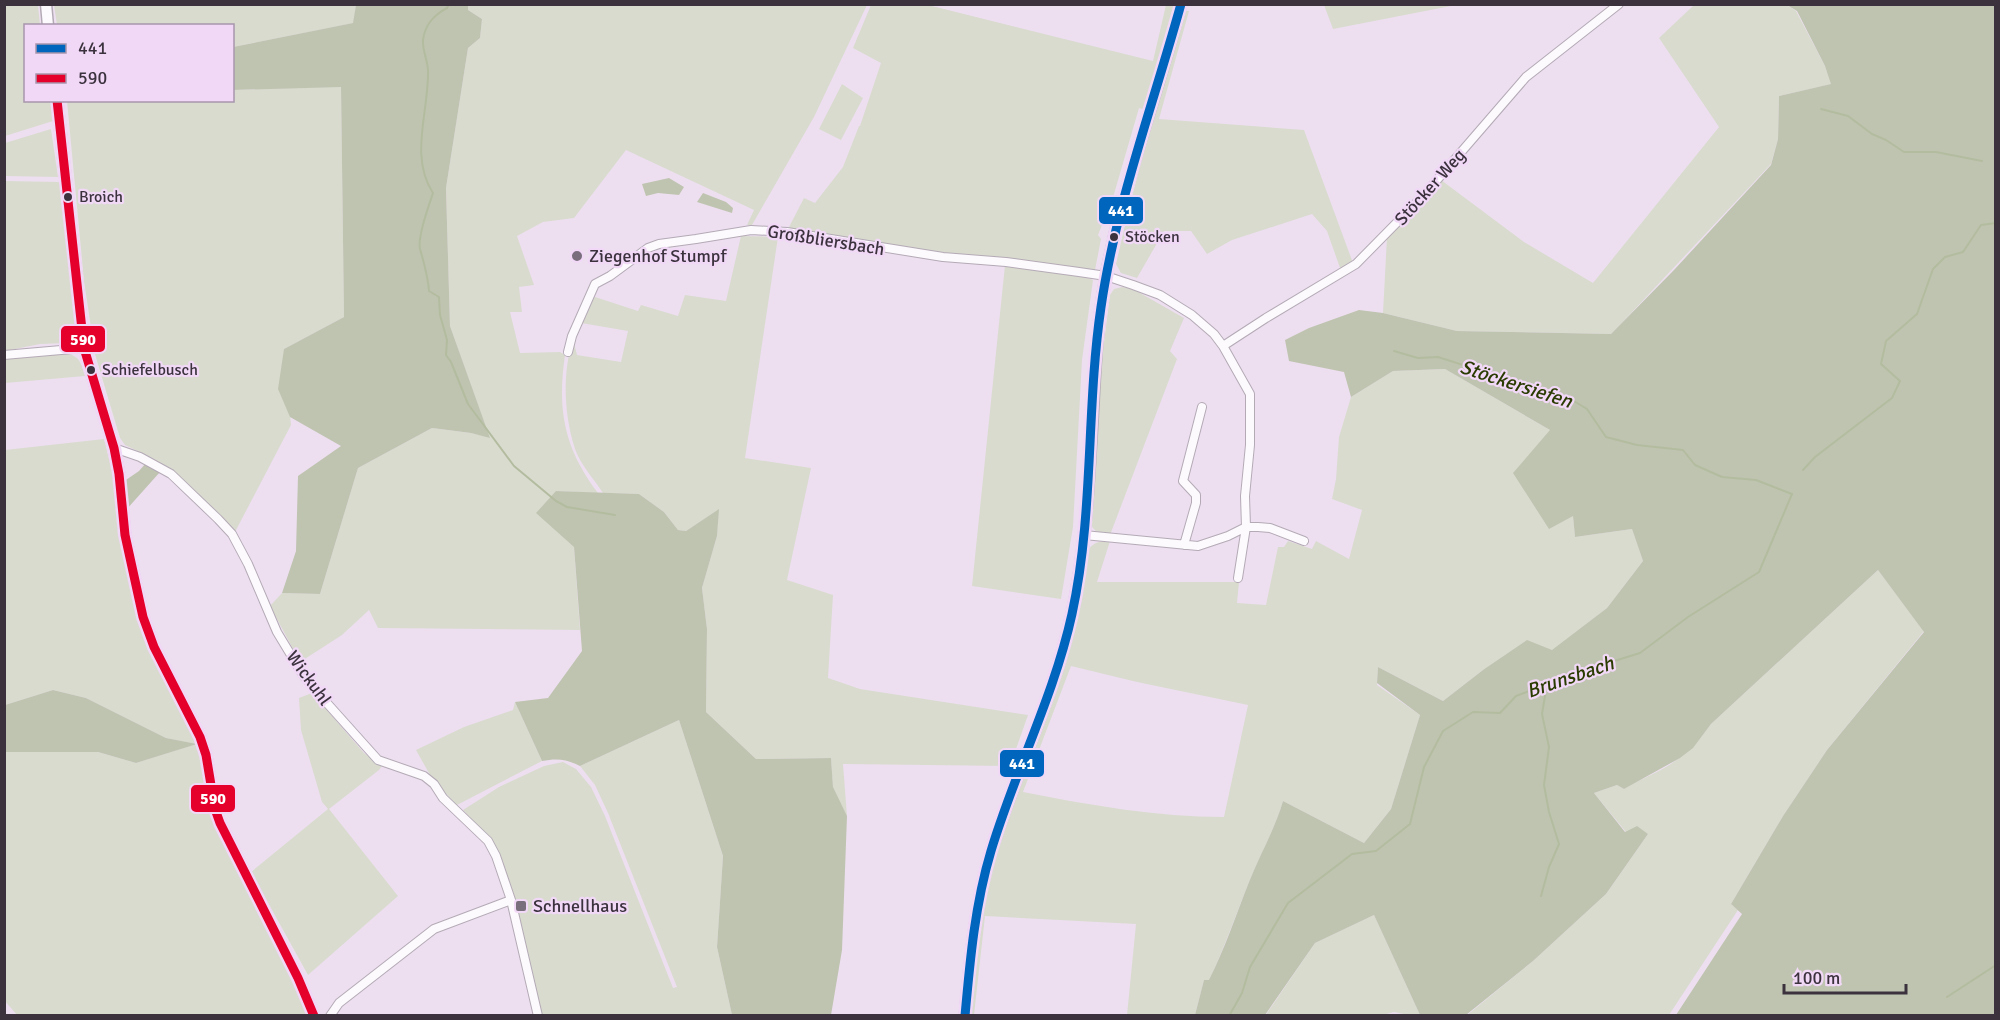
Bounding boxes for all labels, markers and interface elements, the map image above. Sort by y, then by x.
legend [24,24,234,102]
text: 441 [78,37,107,59]
text: 590 [78,67,107,89]
street label: Stöcker Weg [1390,144,1470,230]
place label: Broich [79,187,123,207]
marker: Broich [62,191,74,203]
line badge: 441 [1098,196,1144,225]
text: 441 [1108,201,1134,221]
street label: Großbliersbach [766,220,886,260]
place label: Stöcken [1125,227,1180,247]
marker: Stöcken [1108,231,1120,243]
place label: Ziegenhof Stumpf [589,245,727,267]
marker: Ziegenhof Stumpf [570,249,584,263]
line badge: 590 [60,325,106,353]
text: 590 [70,330,96,350]
water label: Stöckersiefen [1457,354,1576,414]
place label: Schiefelbusch [102,360,198,380]
marker: Schiefelbusch [85,364,97,376]
street label: Wickuhl [282,646,336,710]
water label: Brunsbach [1523,650,1618,704]
line badge: 441 [999,749,1045,778]
text: 441 [1009,754,1035,774]
line badge: 590 [190,784,236,813]
text: 590 [200,789,226,809]
place label: Schnellhaus [533,895,627,917]
marker: Schnellhaus [514,899,528,913]
scale bar [1784,957,1906,995]
text: 100 m [1793,967,1840,989]

